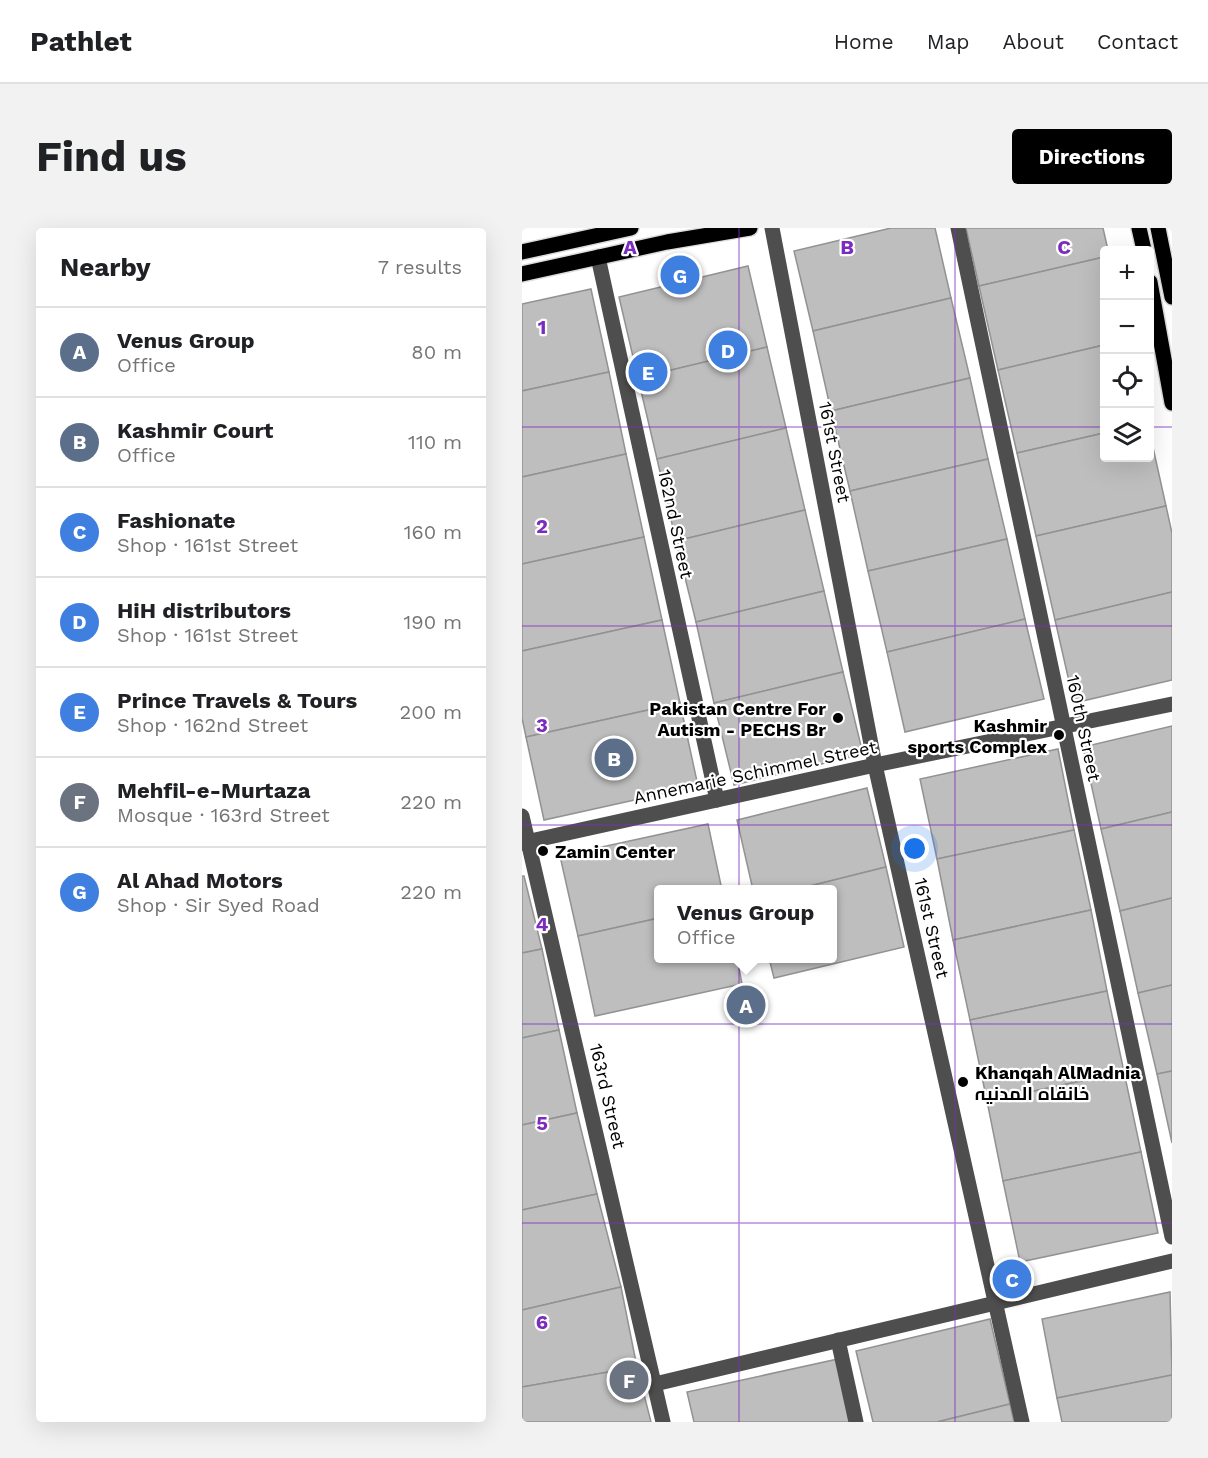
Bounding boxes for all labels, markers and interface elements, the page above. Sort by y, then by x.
text: Pathlet [30,25,132,58]
text: Home [834,29,894,54]
text: Map [927,29,970,54]
text: About [1003,29,1064,54]
text: Contact [1097,29,1178,54]
button: Directions [1012,129,1172,184]
text: Find us [36,132,187,181]
text: A [623,235,637,259]
text: B [840,235,854,259]
text: C [1057,235,1071,259]
map controls [1100,246,1154,462]
button: + [1100,246,1154,300]
text: Nearby [60,252,151,282]
pin: G [660,252,700,298]
text: 7 results [378,255,462,279]
button: − [1100,300,1154,354]
text: 1 [538,315,546,339]
text: Venus Group [117,328,255,353]
pin: D [708,328,748,372]
text: A [73,340,86,364]
text: 80 m [411,340,462,364]
pin: E [628,350,668,394]
text: Office [117,353,176,377]
button: locate [1100,354,1154,408]
street label: 161st Street [815,400,855,505]
button: layers [1100,408,1154,462]
text: Kashmir Court [117,418,273,443]
text: B [73,430,86,454]
text: 110 m [408,430,462,454]
text: Office [117,443,176,467]
street label: 162nd Street [654,467,698,581]
text: Fashionate [117,508,235,533]
text: 2 [536,514,548,538]
text: C [73,520,86,544]
text: 160 m [404,520,462,544]
text: Shop · 161st Street [117,533,298,557]
text: HiH distributors [117,598,291,623]
text: D [72,610,87,634]
text: 190 m [404,610,462,634]
text: Shop · 161st Street [117,623,298,647]
street label: 160th Street [1062,673,1106,784]
text: Prince Travels & Tours [117,688,357,713]
place label: Pakistan Centre For Autism - PECHS Br [649,698,826,740]
text: E [73,700,86,724]
text: 200 m [400,700,462,724]
marker: Pakistan Centre For Autism - PECHS Br [831,711,845,725]
text: Shop · 162nd Street [117,713,308,737]
text: 3 [536,713,548,737]
place label: Kashmir sports Complex [908,715,1047,757]
marker: Kashmir sports Complex [1052,728,1066,742]
pin: B [594,736,634,780]
street label: Annemarie Schimmel Street [632,736,879,808]
text: Mehfil-e-Murtaza [117,778,310,803]
text: F [73,790,86,814]
text: 220 m [400,790,462,814]
text: Mosque · 163rd Street [117,803,330,827]
your location [900,834,929,863]
place label: Zamin Center [555,841,675,862]
marker: Zamin Center [536,844,550,858]
text: Al Ahad Motors [117,868,283,893]
street label: 161st Street [910,876,954,981]
text: G [72,880,87,904]
text: 220 m [400,880,462,904]
popup [654,885,837,963]
text: Shop · Sir Syed Road [117,893,320,917]
text: Venus Group [677,900,814,925]
text: 4 [536,912,549,936]
text: Office [677,925,735,949]
pin: A [726,982,766,1028]
street label: 163rd Street [586,1041,630,1151]
place label: Khanqah AlMadnia خانقاہ المدنیہ [975,1062,1141,1104]
marker: Khanqah AlMadnia خانقاہ المدنیہ [956,1075,970,1089]
text: 5 [536,1111,548,1135]
pin: C [992,1256,1032,1302]
text: 6 [536,1310,548,1334]
pin: F [610,1358,648,1402]

